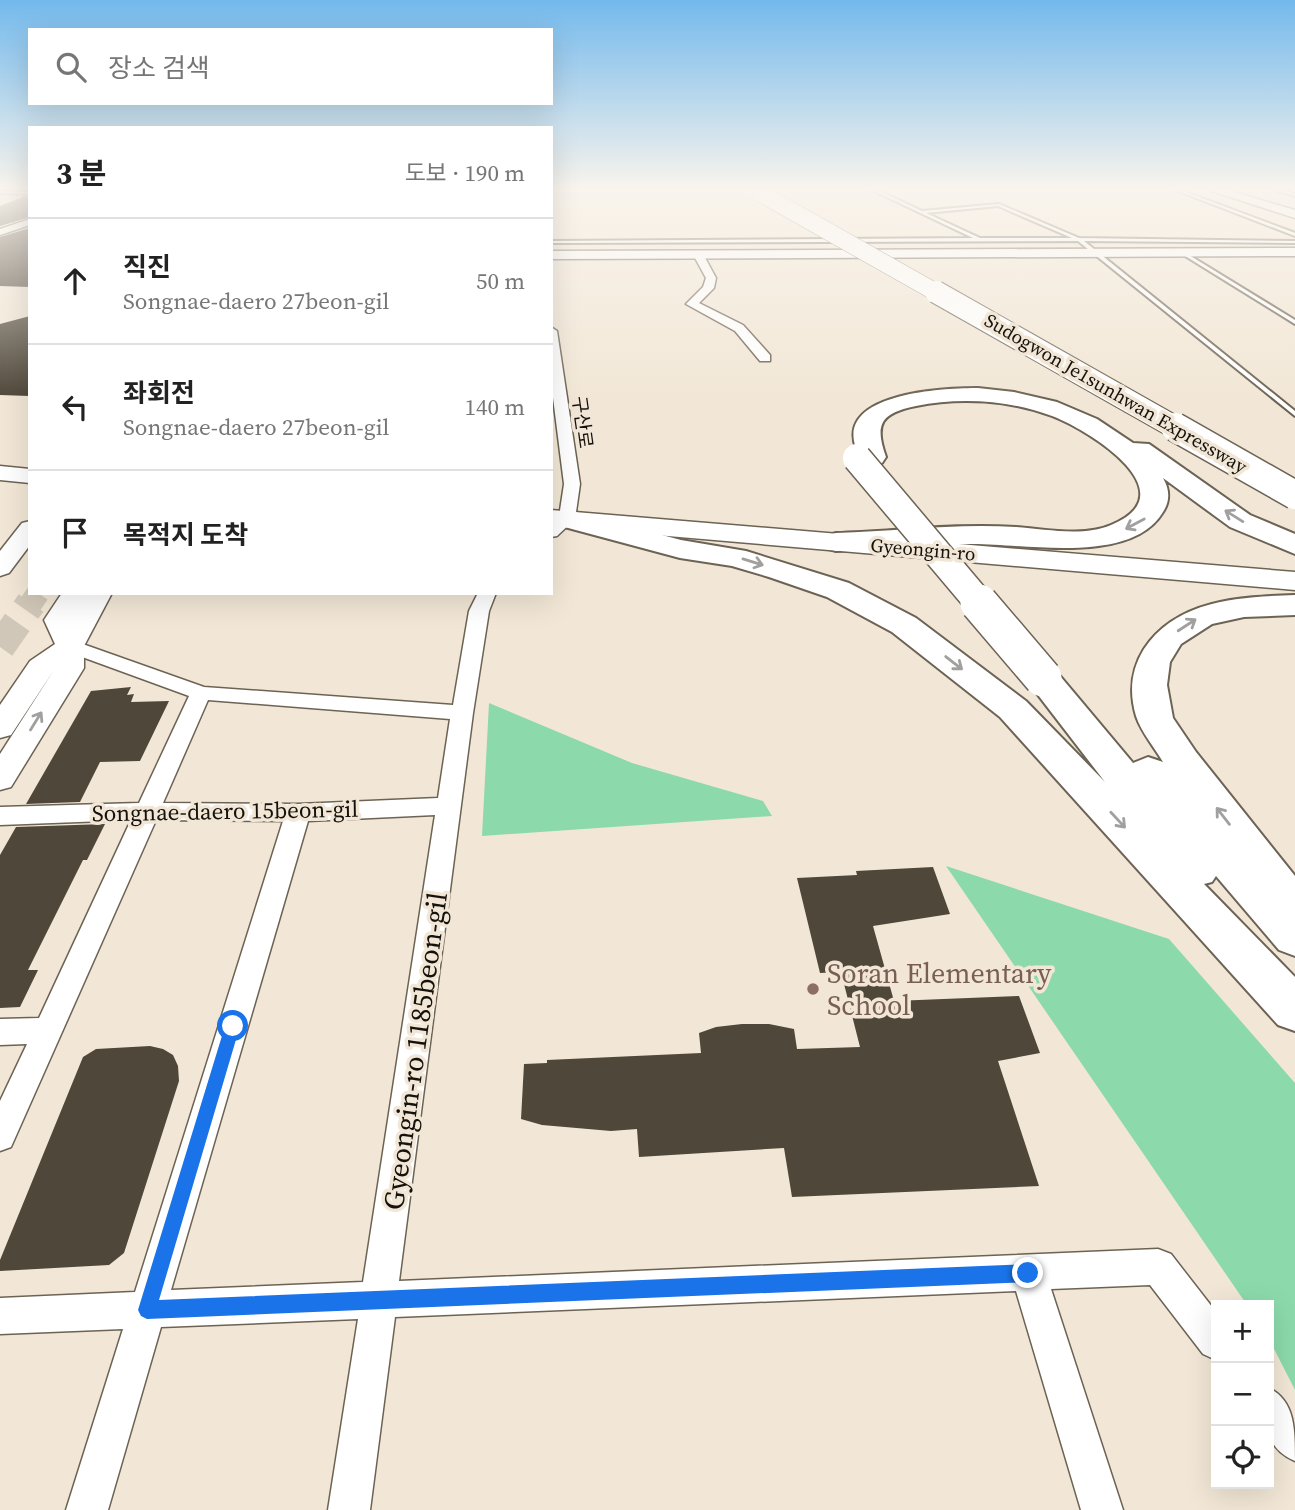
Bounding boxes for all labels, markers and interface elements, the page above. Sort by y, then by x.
search box [28,28,553,105]
icon: search [52,48,90,86]
text: 장소 검색 [108,50,210,86]
text: 3 분 [56,153,106,194]
text: 도보 · 190 m [404,157,525,189]
text: 직진 [123,249,171,285]
icon: ahead [56,262,94,300]
text: 50 m [476,265,525,297]
text: Songnae-daero 27beon-gil [123,285,389,317]
street label: Sudogwon Je1sunhwan Expressway [980,307,1252,479]
text: 좌회전 [123,375,195,411]
icon: left [56,388,94,426]
text: 140 m [464,391,525,423]
street label: 구산로 [566,394,600,450]
text: Songnae-daero 27beon-gil [123,411,389,443]
one-way arrow [1224,509,1244,523]
icon: arrive [56,514,94,552]
text: 목적지 도착 [123,517,248,553]
one-way arrow [1125,518,1145,532]
street label: Gyeongin-ro [869,531,977,567]
one-way arrow [741,557,763,570]
one-way arrow [1177,618,1197,632]
one-way arrow [944,655,963,670]
one-way arrow [30,712,44,732]
street label: Songnae-daero 15beon-gil [92,793,359,829]
one-way arrow [1216,807,1231,825]
one-way arrow [1110,811,1126,829]
street label: Gyeongin-ro 1185beon-gil [374,890,456,1212]
place label: Soran Elementary School [827,954,1052,1024]
marker: Soran Elementary School [805,981,821,997]
route start [217,1010,248,1041]
route end [1012,1257,1043,1288]
map controls [1211,1300,1274,1489]
button: + [1211,1300,1274,1363]
button: − [1211,1363,1274,1426]
button: locate [1211,1426,1274,1489]

